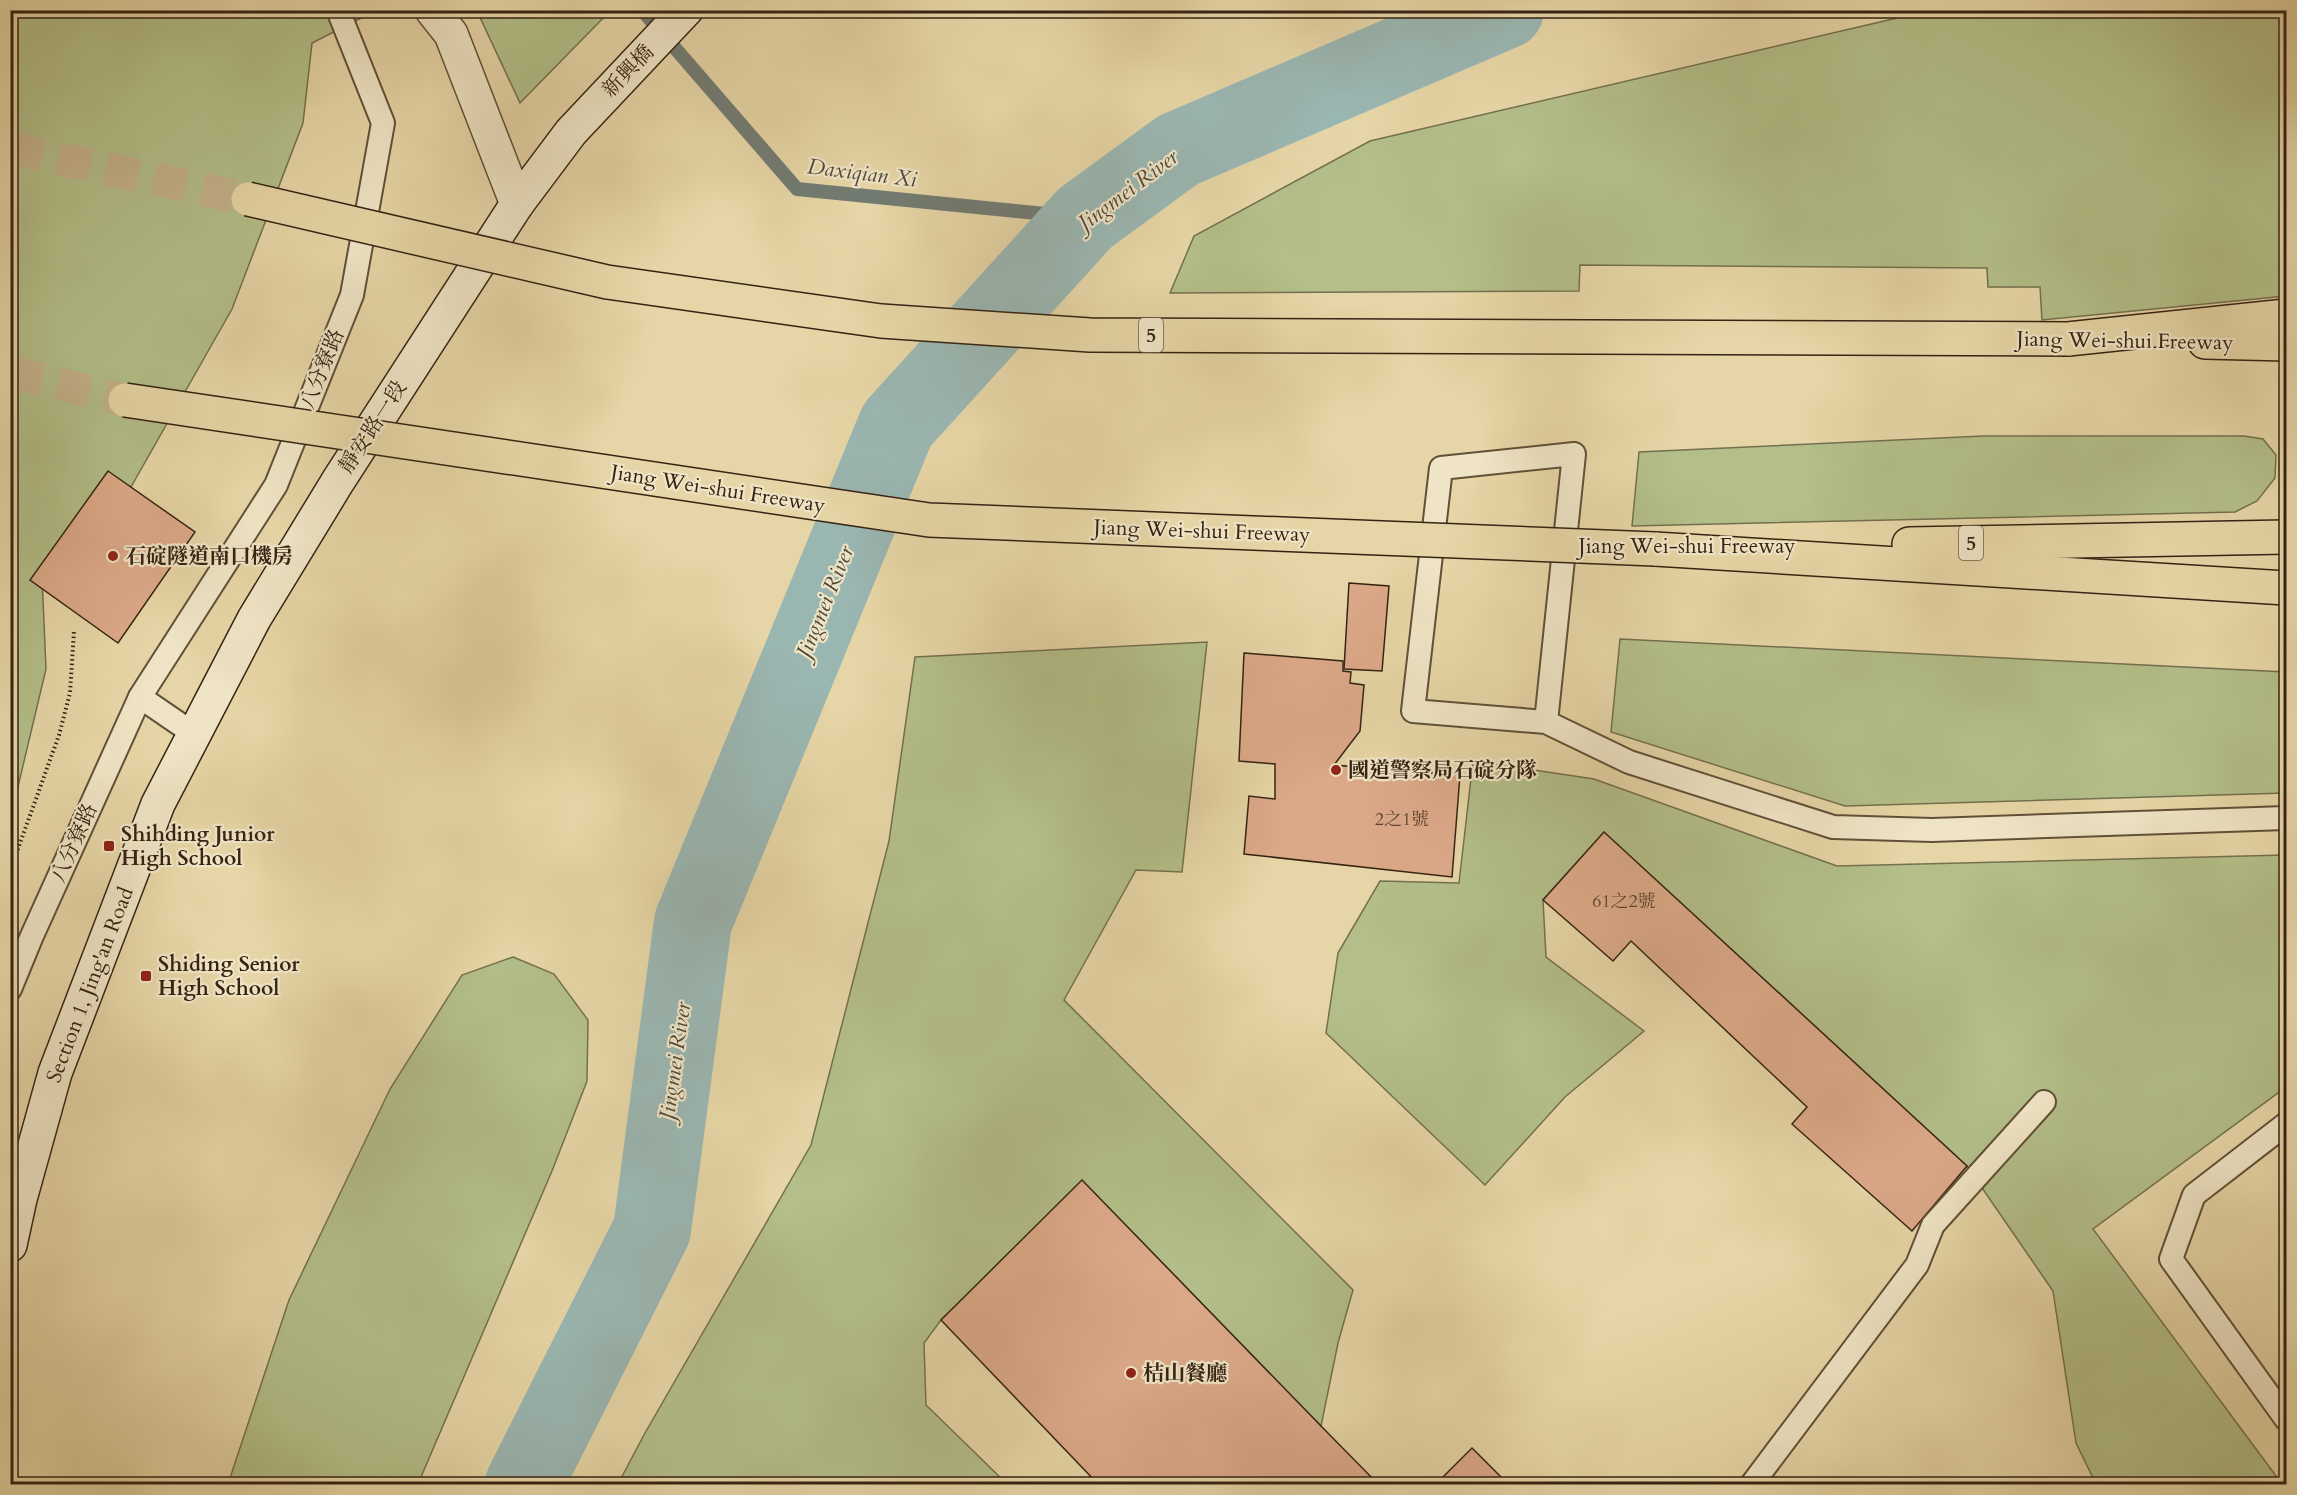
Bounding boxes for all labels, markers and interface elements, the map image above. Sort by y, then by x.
street label: 新興橋 [596,38,660,104]
water label: Jingmei River [1068,142,1185,241]
water label: Daxiqian Xi [806,151,919,195]
road number: 5 [1139,318,1163,352]
street label: 八分寮路 [293,325,351,413]
street label: Jiang Wei-shui Freeway [2013,325,2234,357]
street label: 靜安路一段 [332,375,414,479]
street label: Jiang Wei-shui Freeway [606,457,827,520]
street label: Jiang Wei-shui Freeway [1090,513,1311,549]
road number: 5 [1959,526,1983,560]
street label: Jiang Wei-shui Freeway [1576,532,1795,561]
water label: Jingmei River [787,541,861,667]
place label: 石碇隧道南口機房 [125,542,293,571]
marker: 石碇隧道南口機房 [106,549,120,563]
place label: 國道警察局石碇分隊 [1348,756,1537,785]
marker: 國道警察局石碇分隊 [1329,763,1343,777]
street label: 八分寮路 [44,799,104,887]
house number: 2之1號 [1375,807,1429,832]
place label: Shihding Junior High School [121,820,275,873]
marker: Shihding Junior High School [102,839,116,853]
street label: Section 1, Jing'an Road [39,883,141,1087]
house number: 61之2號 [1592,889,1656,914]
place label: Shiding Senior High School [158,950,300,1003]
marker: Shiding Senior High School [139,969,153,983]
water label: Jingmei River [651,999,698,1127]
place label: 桔山餐廳 [1143,1359,1227,1388]
marker: 桔山餐廳 [1124,1366,1138,1380]

